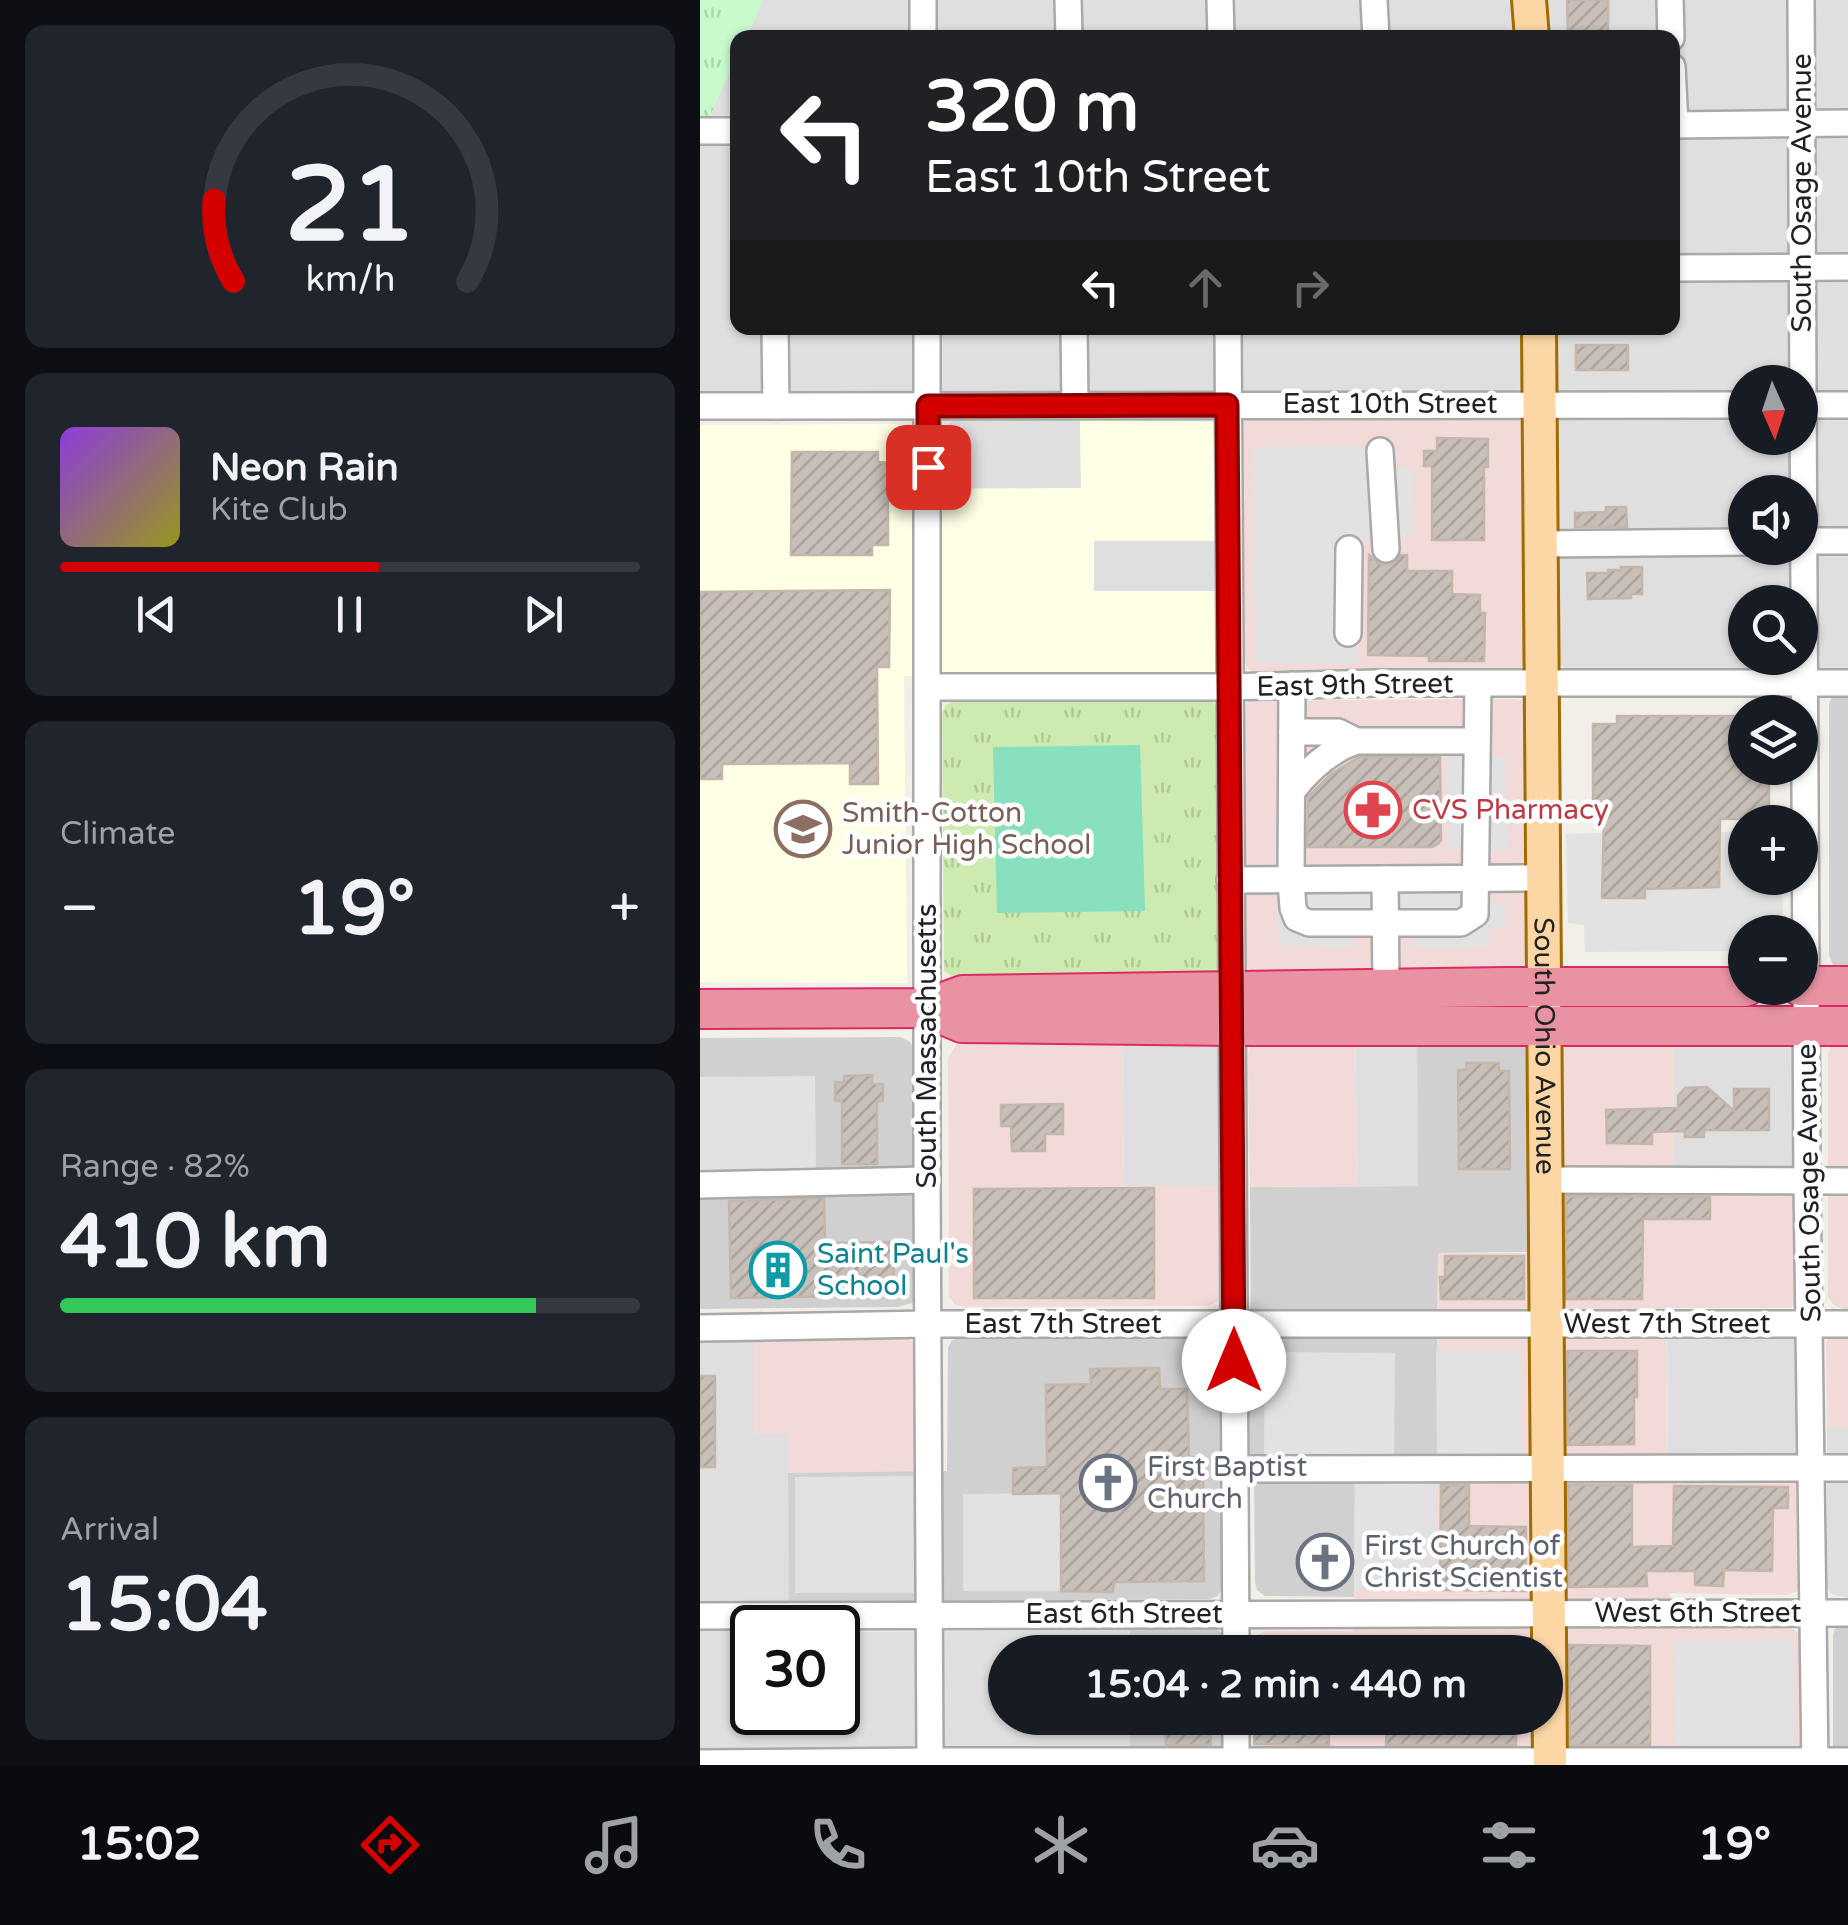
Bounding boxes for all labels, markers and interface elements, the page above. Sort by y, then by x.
street label: South Osage Avenue [1785,53,1819,333]
text: 320 m [925,66,1139,150]
icon: left [760,70,890,200]
text: 21 [285,144,415,269]
text: East 10th Street [925,151,1270,205]
text: km/h [305,258,395,301]
icon: left [1073,260,1128,315]
icon: ahead [1178,260,1233,315]
icon: right [1283,260,1338,315]
north arrow [1728,365,1818,455]
map controls [1728,365,1818,1005]
street label: East 10th Street [1283,387,1498,421]
pin [886,425,971,510]
icon: arrive [901,440,956,495]
text: Neon Rain [210,445,399,491]
button: sound [1728,475,1818,565]
text: Kite Club [210,491,348,529]
button: search [1728,585,1818,675]
icon: previous [129,587,184,642]
icon: pause [322,587,377,642]
icon: next [516,587,571,642]
street label: East 9th Street [1256,666,1454,704]
button: layers [1728,695,1818,785]
pharmacy icon: CVS Pharmacy [1343,780,1403,840]
place label: CVS Pharmacy [1412,793,1609,827]
place label: Smith-Cotton Junior High School [842,796,1091,862]
school or university icon: Smith-Cotton Junior High School [773,799,833,859]
button: + [1728,805,1818,895]
text: Climate [60,815,175,853]
text: 19° [293,864,415,954]
text: − [60,876,99,942]
text: + [609,876,640,942]
street label: South Massachusetts [910,904,944,1188]
button: − [1728,915,1818,1005]
street label: South Ohio Avenue [1527,917,1562,1175]
street label: South Osage Avenue [1790,1043,1828,1323]
text: Range · 82% [60,1148,250,1186]
text: 410 km [60,1197,331,1287]
place label: Saint Paul's School [817,1237,969,1303]
building icon: Saint Paul's School [748,1240,808,1300]
street label: East 7th Street [964,1307,1162,1341]
street label: West 7th Street [1564,1307,1771,1341]
position arrow [1182,1309,1286,1413]
place label: First Baptist Church [1147,1450,1307,1516]
church icon: First Baptist Church [1078,1453,1138,1513]
text: Arrival [60,1511,159,1549]
place label: First Church of Christ Scientist [1364,1529,1563,1595]
church icon: First Church of Christ Scientist [1295,1532,1355,1592]
text: 15:04 [60,1560,268,1650]
street label: West 6th Street [1595,1596,1802,1630]
street label: East 6th Street [1025,1597,1223,1631]
speed limit sign: 30 [730,1605,860,1735]
text: 15:04 · 2 min · 440 m [1084,1662,1467,1708]
icon: directions [355,1810,425,1880]
icon: music [579,1810,649,1880]
icon: phone [803,1810,873,1880]
icon: climate [1026,1810,1096,1880]
icon: car [1250,1810,1320,1880]
icon: filters [1474,1810,1544,1880]
text: 15:02 [77,1818,202,1872]
text: 19° [1698,1818,1771,1872]

